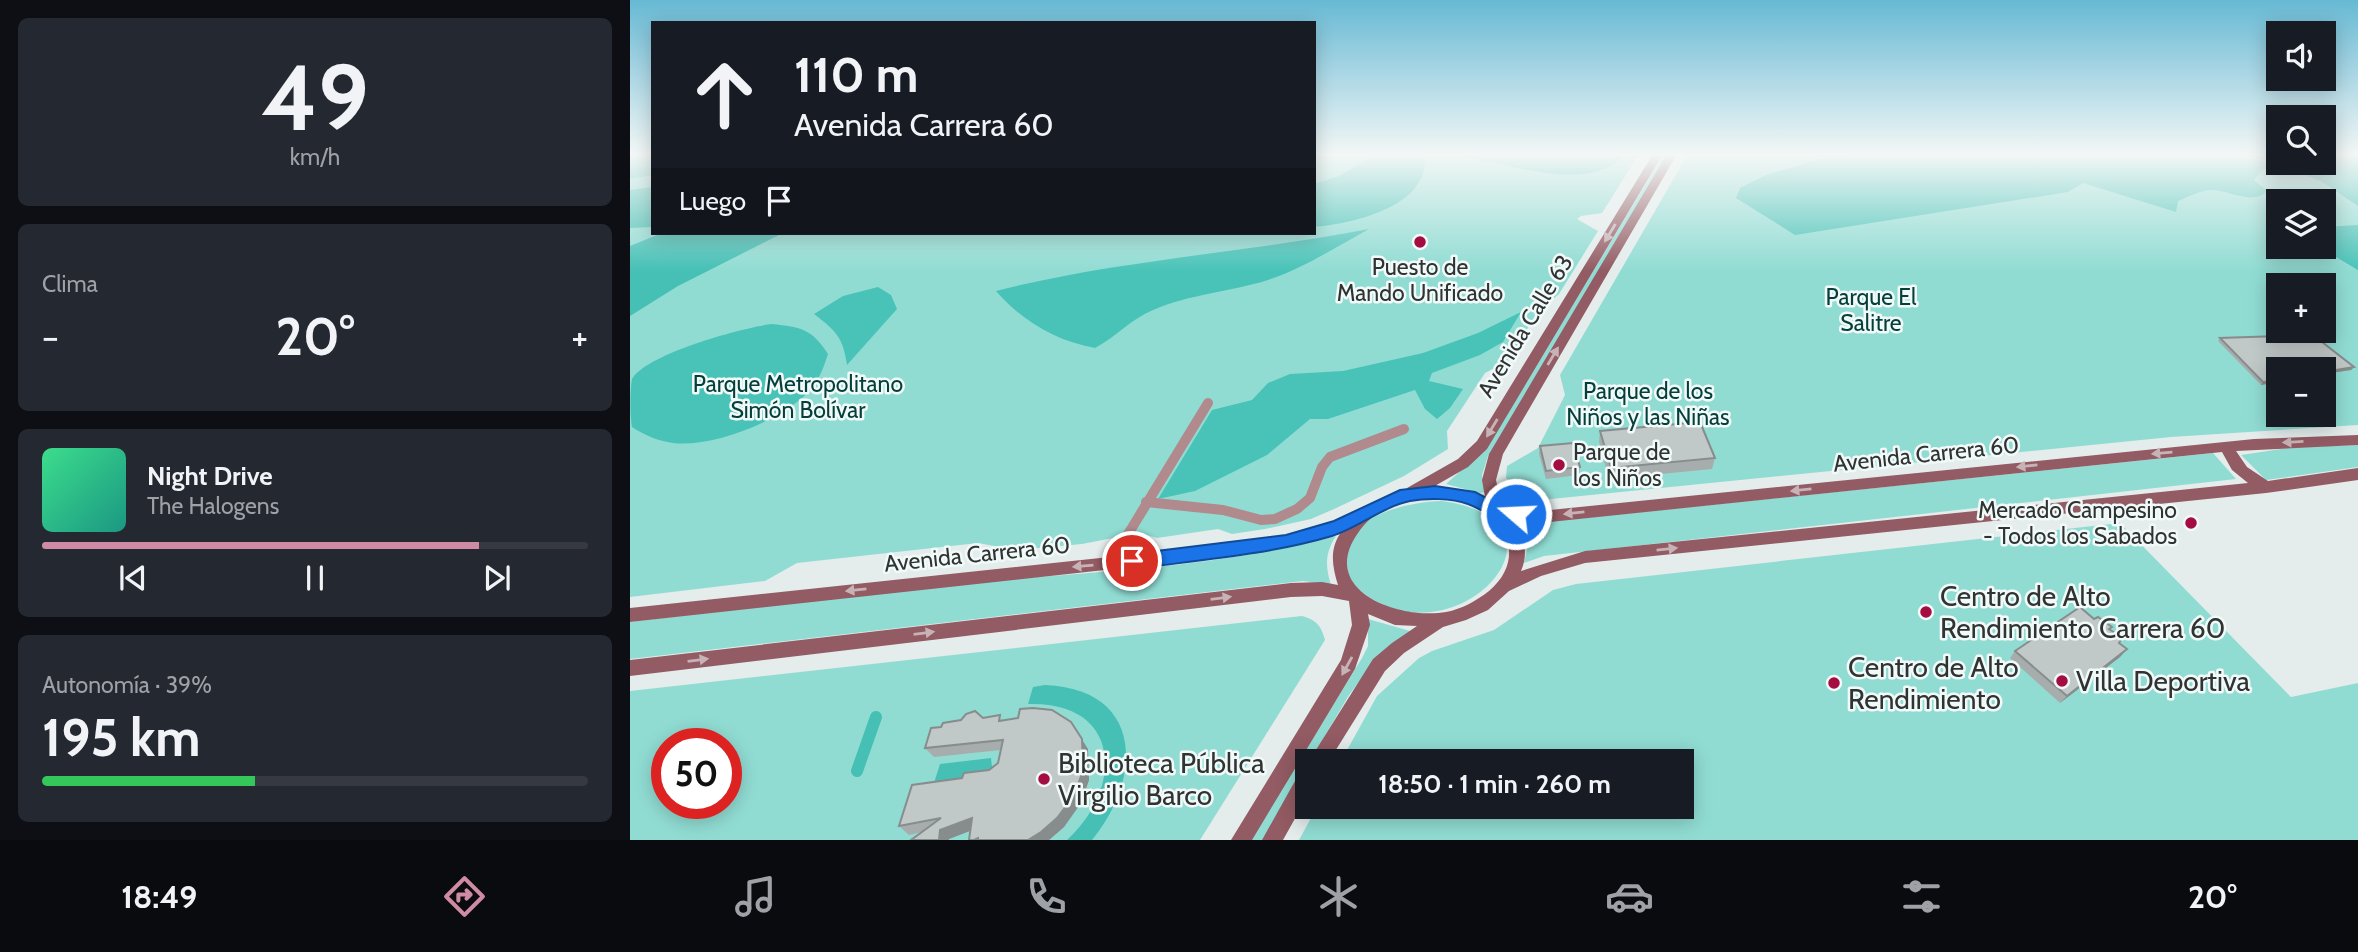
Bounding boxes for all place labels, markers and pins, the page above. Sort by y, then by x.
marker: Puesto de Mando Unificado [1412,234,1428,250]
place label: Puesto de Mando Unificado [1337,253,1503,307]
place label: Parque de los Niños [1573,438,1670,492]
marker: Parque de los Niños [1551,457,1567,473]
place label: Mercado Campesino - Todos los Sabados [1978,496,2177,550]
marker: Mercado Campesino - Todos los Sabados [2183,515,2199,531]
pin [1102,531,1162,591]
place label: Centro de Alto Rendimiento Carrera 60 [1940,579,2225,645]
marker: Centro de Alto Rendimiento Carrera 60 [1918,604,1934,620]
place label: Centro de Alto Rendimiento [1848,650,2019,716]
place label: Villa Deportiva [2076,664,2251,698]
marker: Villa Deportiva [2054,673,2070,689]
marker: Centro de Alto Rendimiento [1826,675,1842,691]
place label: Biblioteca Pública Virgilio Barco [1058,746,1265,812]
marker: Biblioteca Pública Virgilio Barco [1036,771,1052,787]

